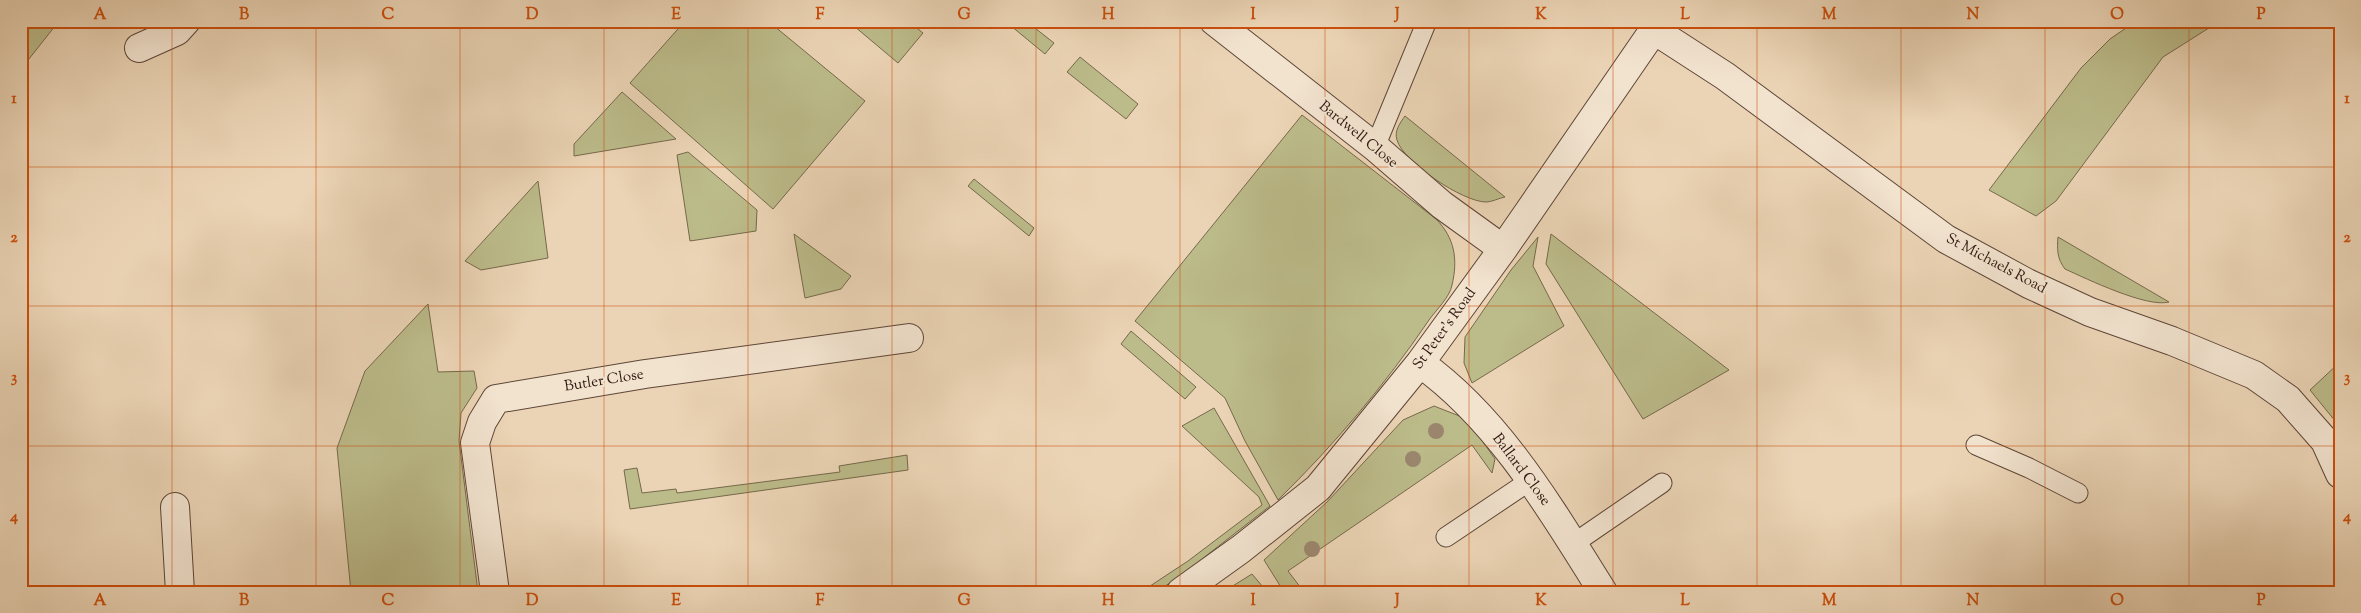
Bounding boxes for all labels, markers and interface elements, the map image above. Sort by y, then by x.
text: A [94,4,107,27]
text: B [239,4,249,27]
text: C [382,4,395,27]
text: D [526,4,539,27]
text: E [671,4,681,27]
text: F [816,4,825,27]
text: G [957,4,971,27]
text: H [1102,4,1115,27]
text: I [1250,4,1256,27]
text: J [1393,4,1400,27]
text: K [1535,4,1547,27]
text: L [1680,4,1690,27]
text: M [1822,4,1837,27]
text: N [1967,4,1980,27]
text: O [2110,4,2124,27]
text: P [2256,4,2266,27]
text: 1 [11,88,17,111]
text: 1 [2344,88,2350,111]
street label: Bardwell Close [1314,96,1402,174]
text: 2 [10,227,18,250]
text: 2 [2343,227,2351,250]
street label: St Michaels Road [1942,229,2051,300]
street label: St Peter's Road [1408,284,1482,374]
street label: Butler Close [563,364,645,398]
text: 3 [11,367,18,390]
text: 3 [2344,367,2351,390]
street label: Ballard Close [1487,429,1555,511]
text: 4 [9,506,18,529]
text: 4 [2342,506,2351,529]
text: A [94,590,107,613]
text: B [239,590,249,613]
text: C [382,590,395,613]
text: D [526,590,539,613]
text: E [671,590,681,613]
text: F [816,590,825,613]
text: G [957,590,971,613]
text: H [1102,590,1115,613]
text: I [1250,590,1256,613]
text: J [1393,590,1400,613]
text: K [1535,590,1547,613]
text: L [1680,590,1690,613]
text: M [1822,590,1837,613]
text: N [1967,590,1980,613]
text: O [2110,590,2124,613]
text: P [2256,590,2266,613]

